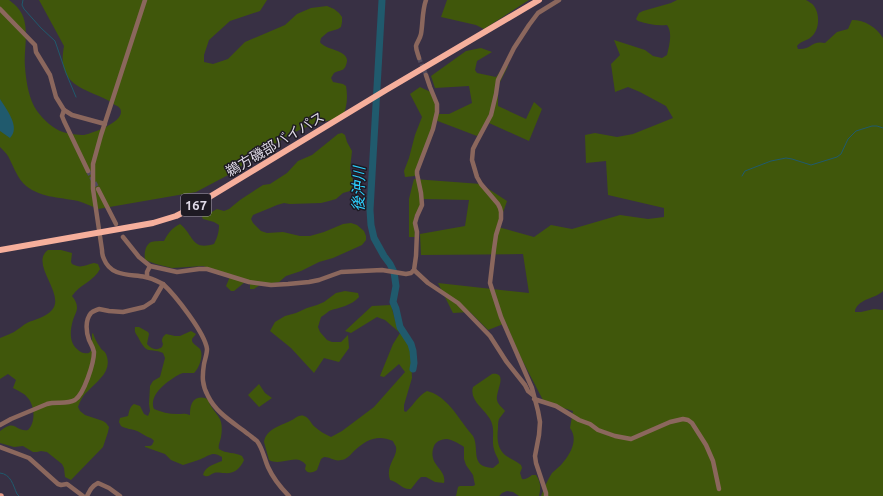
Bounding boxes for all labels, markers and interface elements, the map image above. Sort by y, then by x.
street label: 鵜方磯部バイパス [223,108,327,180]
water label: 後沖川 [350,164,367,212]
road number: 167 [181,194,211,216]

